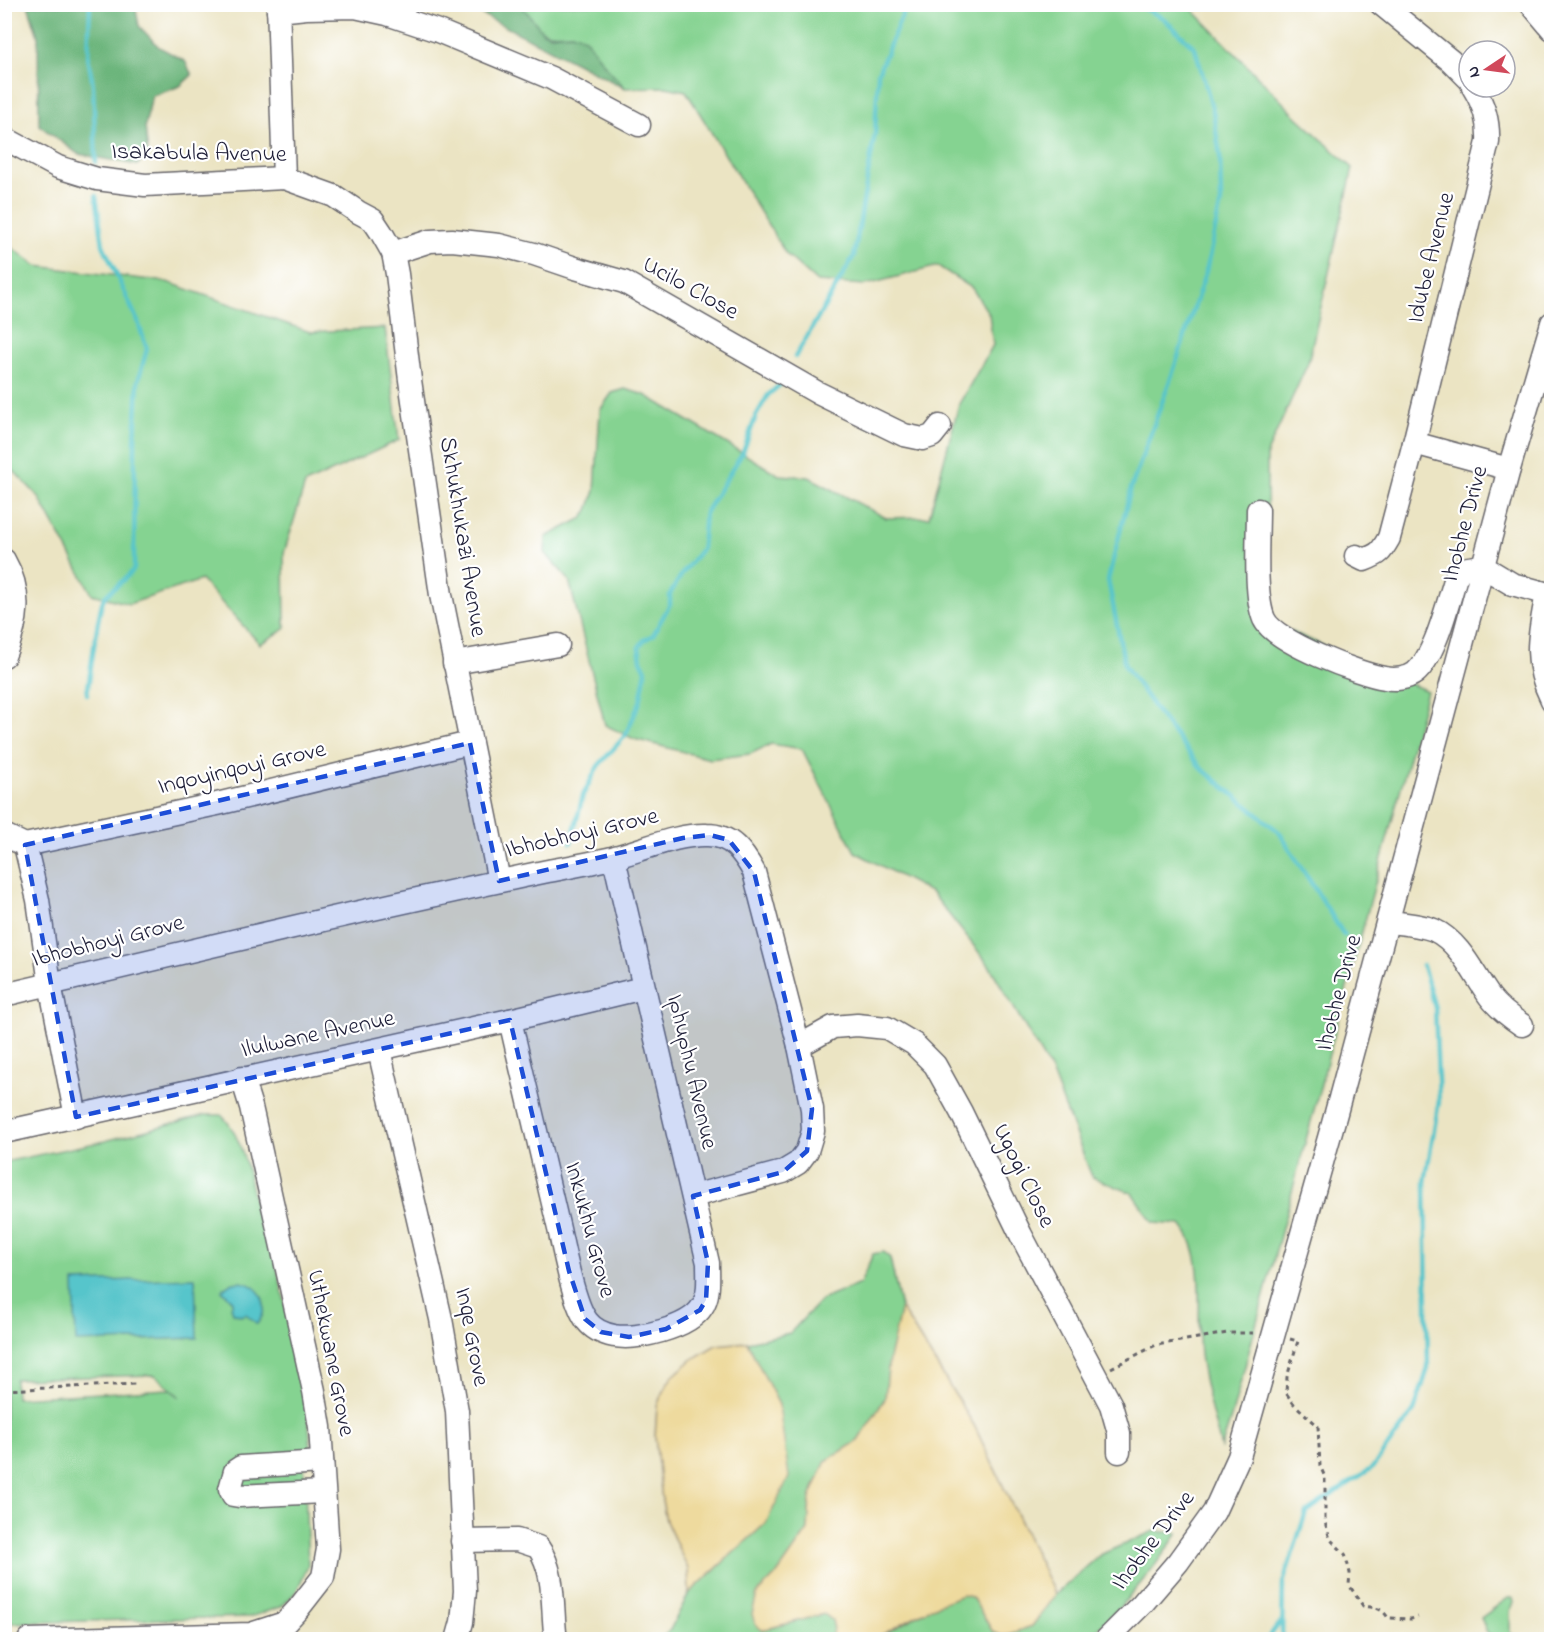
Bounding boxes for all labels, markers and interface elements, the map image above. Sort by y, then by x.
north arrow [1457,39,1517,99]
text: N [1461,64,1487,80]
street label: Isakabula Avenue [111,135,287,173]
street label: Idube Avenue [1399,189,1465,327]
street label: Ucilo Close [635,248,745,330]
street label: Skhukhukazi Avenue [429,434,495,640]
street label: Ihobhe Drive [1434,462,1498,586]
street label: Inqoyinqoyi Grove [155,733,330,806]
street label: Ibhobhoyi Grove [502,799,662,870]
street label: Ibhobhoyi Grove [28,906,188,979]
street label: Ihobhe Drive [1308,931,1372,1055]
street label: Iphuphu Avenue [656,991,726,1153]
street label: Ilulwane Avenue [238,1002,398,1068]
street label: Ugogi Close [983,1118,1063,1234]
street label: Inkukhu Grove [554,1158,624,1302]
street label: Uthekwane Grove [297,1267,363,1439]
street label: Inqe Grove [444,1285,498,1390]
street label: Ihobhe Drive [1104,1483,1205,1599]

